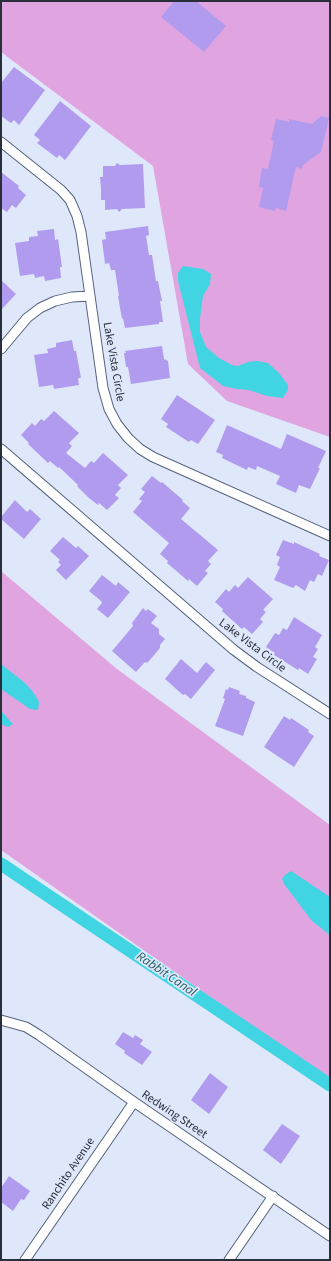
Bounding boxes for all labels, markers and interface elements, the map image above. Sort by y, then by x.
street label: Lake Vista Circle [99,321,127,403]
street label: Lake Vista Circle [216,616,288,676]
water label: Rabbit Canal [133,949,199,1001]
street label: Redwing Street [138,1088,210,1142]
street label: Ranchito Avenue [40,1135,98,1213]

